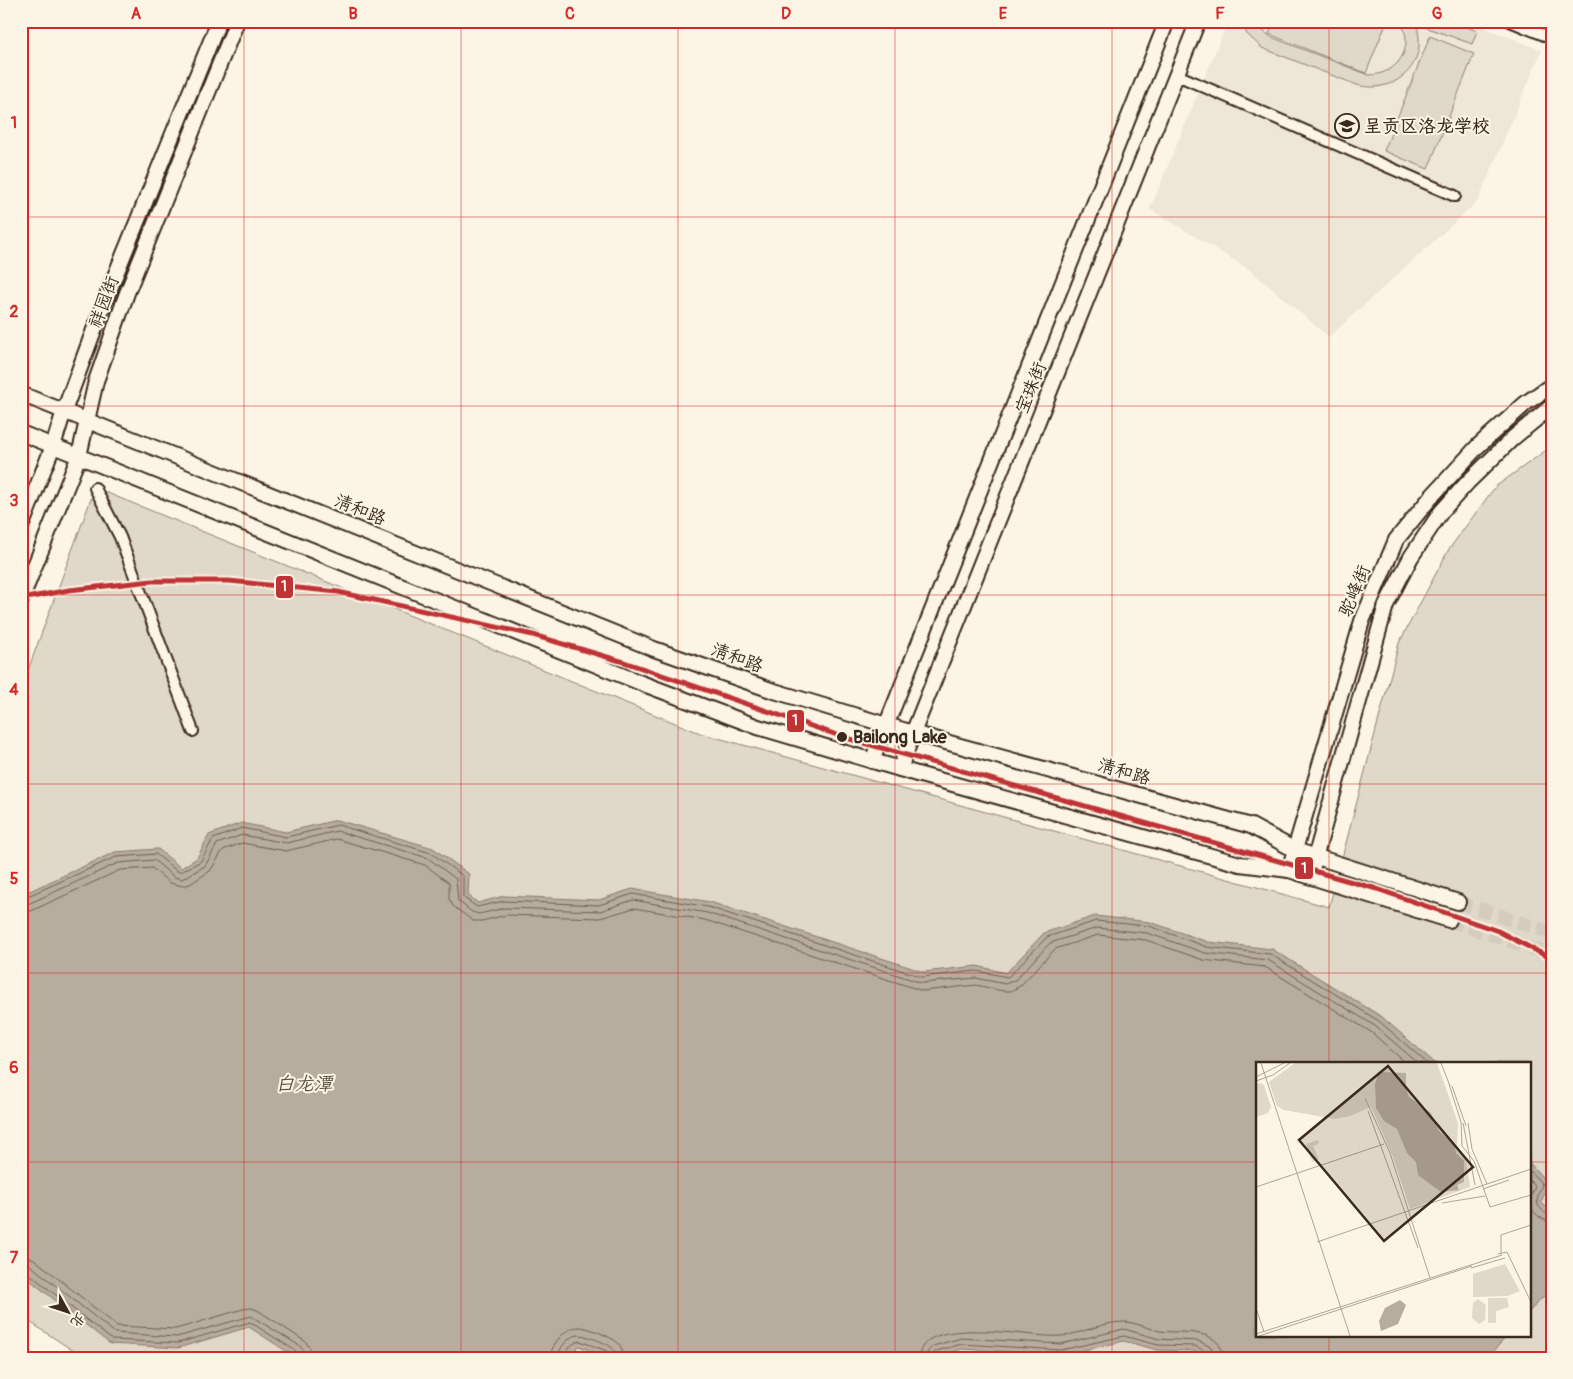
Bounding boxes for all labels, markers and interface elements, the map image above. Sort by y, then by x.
text: A [131,4,142,24]
text: B [348,4,358,24]
text: C [565,4,575,24]
text: D [781,4,791,24]
text: E [999,4,1008,24]
text: F [1215,4,1225,24]
text: G [1432,4,1443,24]
text: 1 [11,113,17,133]
school or university icon: 呈贡区洛龙学校 [1334,113,1360,139]
place label: 呈贡区洛龙学校 [1364,115,1490,138]
street label: 祥园街 [84,273,124,331]
text: 2 [10,302,19,322]
street label: 宝珠街 [1010,359,1052,417]
street label: 清和路 [331,489,389,531]
text: 3 [10,491,19,511]
street label: 驼峰街 [1334,562,1376,620]
line badge: 1 [275,575,294,599]
text: 1 [281,578,287,595]
street label: 清和路 [708,638,766,678]
text: 4 [9,680,19,700]
line badge: 1 [786,709,805,733]
text: 1 [792,712,798,729]
place label: Bailong Lake [853,726,948,749]
marker: Bailong Lake [835,730,849,744]
street label: 清和路 [1095,754,1153,790]
line badge: 1 [1294,856,1314,880]
text: 1 [1301,860,1307,877]
text: 5 [10,869,19,889]
text: 6 [9,1058,19,1078]
inset map [1256,1062,1530,1336]
water label: 白龙潭 [275,1072,334,1096]
text: 7 [10,1248,19,1268]
north arrow [42,1286,92,1336]
text: 北 [67,1309,89,1331]

